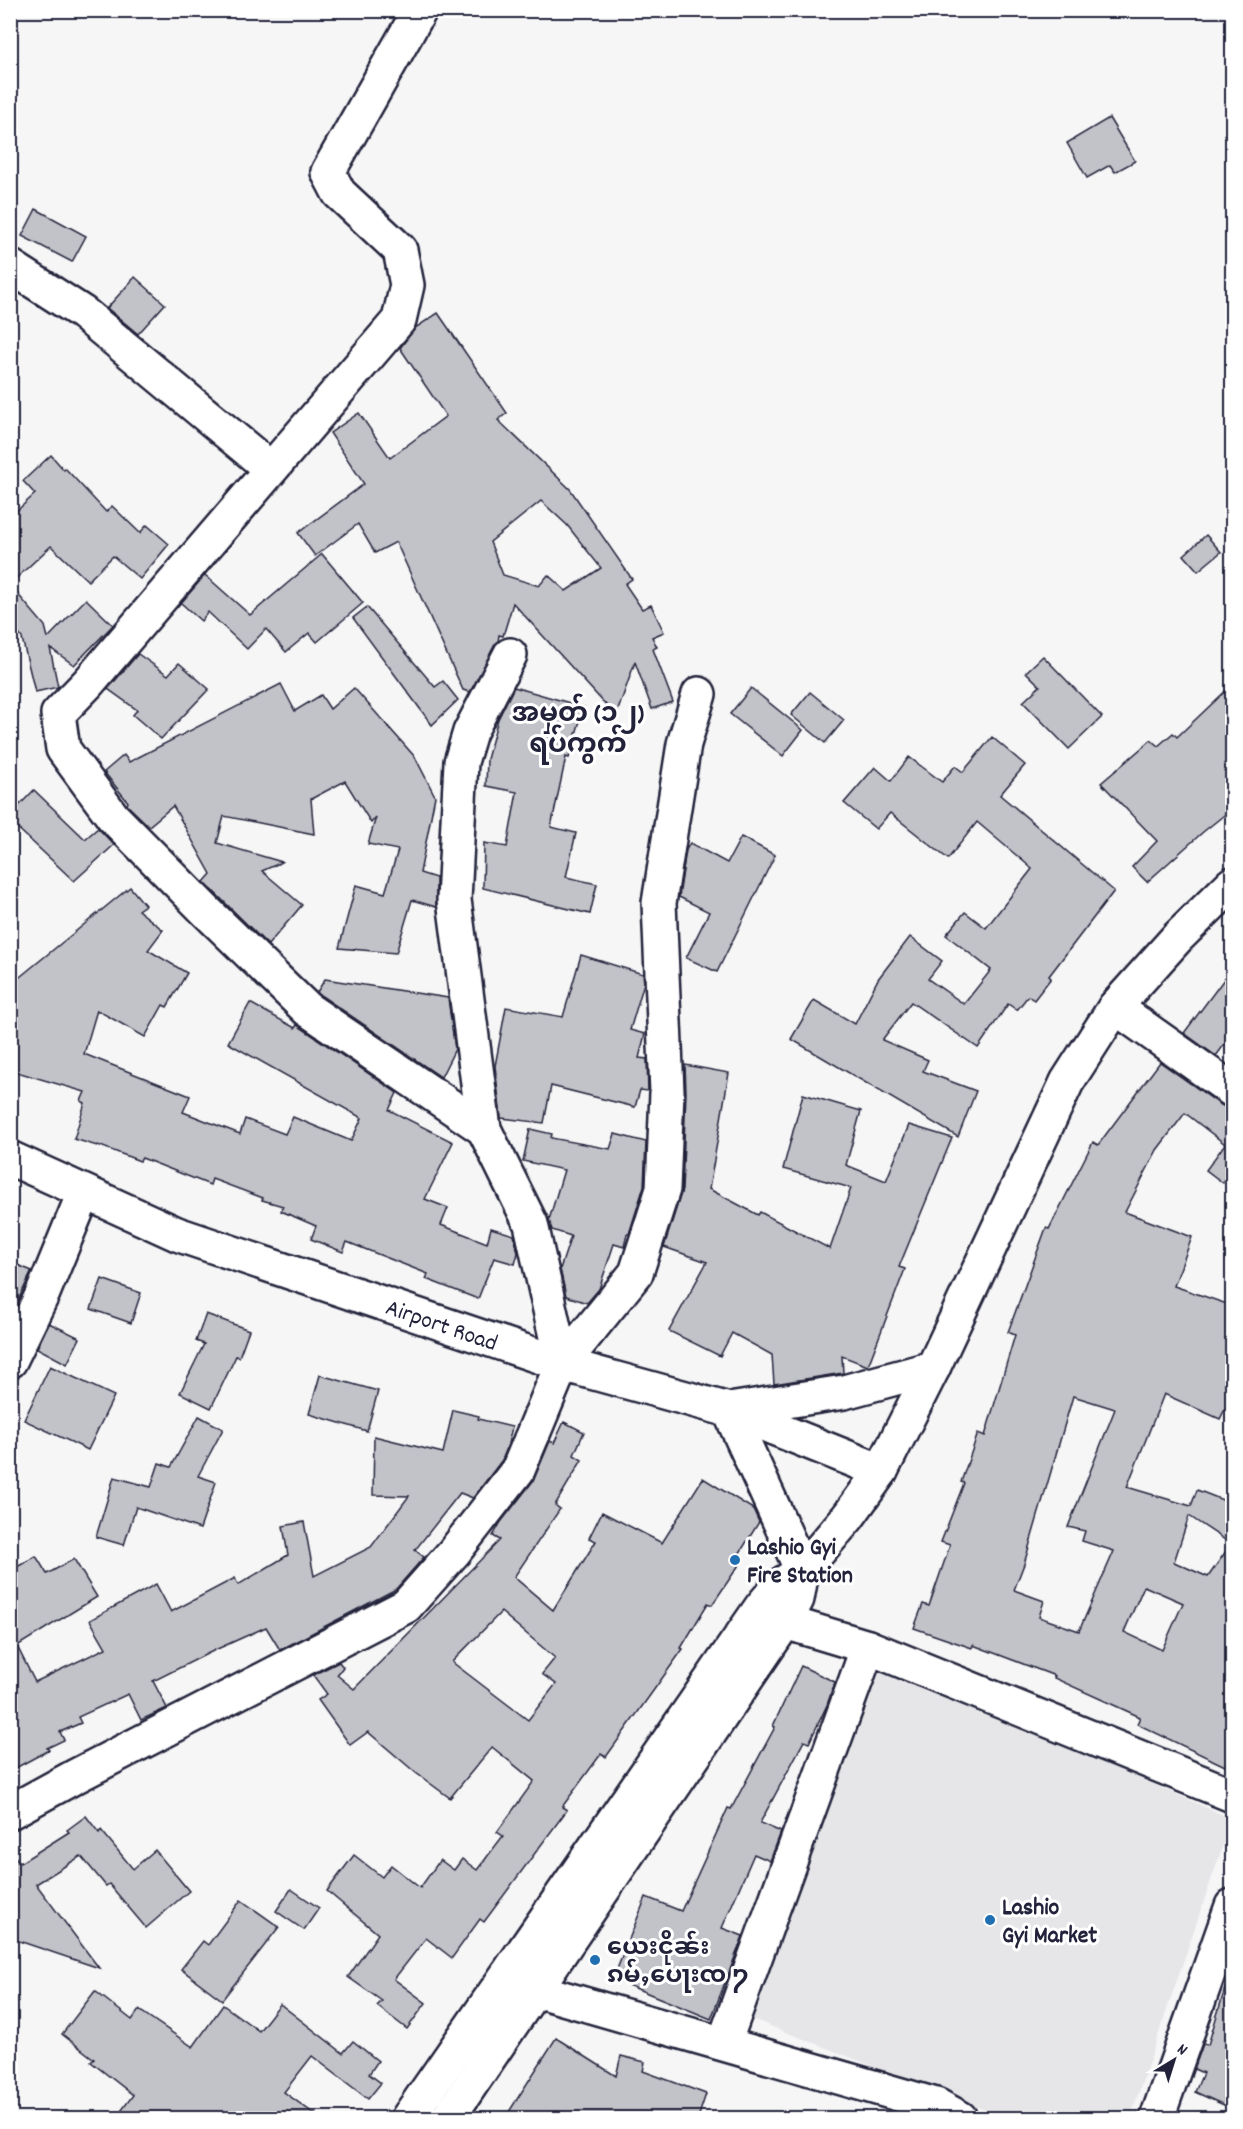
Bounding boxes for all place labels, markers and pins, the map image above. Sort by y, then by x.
place label: Lashio Gyi Fire Station [747,1532,853,1594]
marker: Lashio Gyi Fire Station [728,1553,742,1567]
place label: Lashio Gyi Market [1002,1892,1097,1954]
marker: Lashio Gyi Market [983,1913,997,1927]
place label: ယေးငိုၼ်း ၵမ်ႇပေႃးၸ ႒ [607,1930,748,1994]
marker: ယေးငိုၼ်း ၵမ်ႇပေႃးၸ ႒ [588,1953,602,1967]

